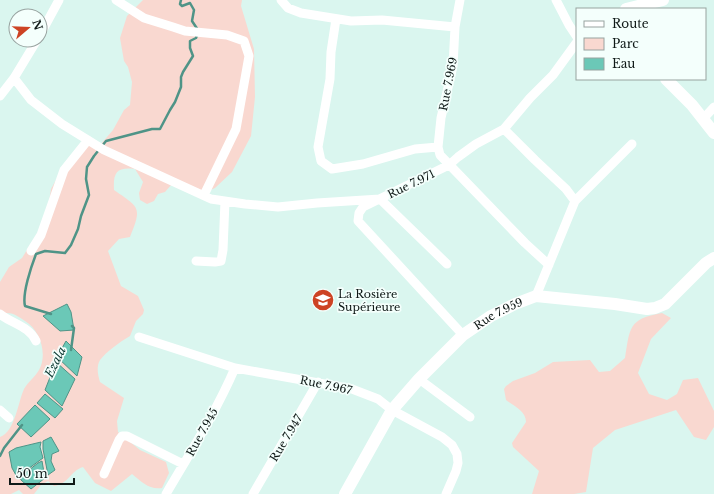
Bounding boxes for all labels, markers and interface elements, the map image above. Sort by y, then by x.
north arrow [8,8,48,48]
legend [576,8,706,80]
text: Route [612,16,649,31]
text: N [29,18,46,33]
text: Parc [612,36,639,51]
street label: Rue 7.969 [436,56,460,112]
text: Eau [612,56,635,71]
street label: Rue 7.971 [385,167,437,201]
school or university icon: La Rosière Supérieure [310,287,336,313]
place label: La Rosière Supérieure [338,287,400,314]
street label: Rue 7.959 [471,295,525,333]
water label: Ezala [41,344,69,381]
street label: Rue 7.967 [299,373,354,397]
street label: Rue 7.945 [183,405,221,459]
street label: Rue 7.947 [267,412,306,464]
scale bar [10,460,74,486]
text: 50 m [16,466,48,481]

